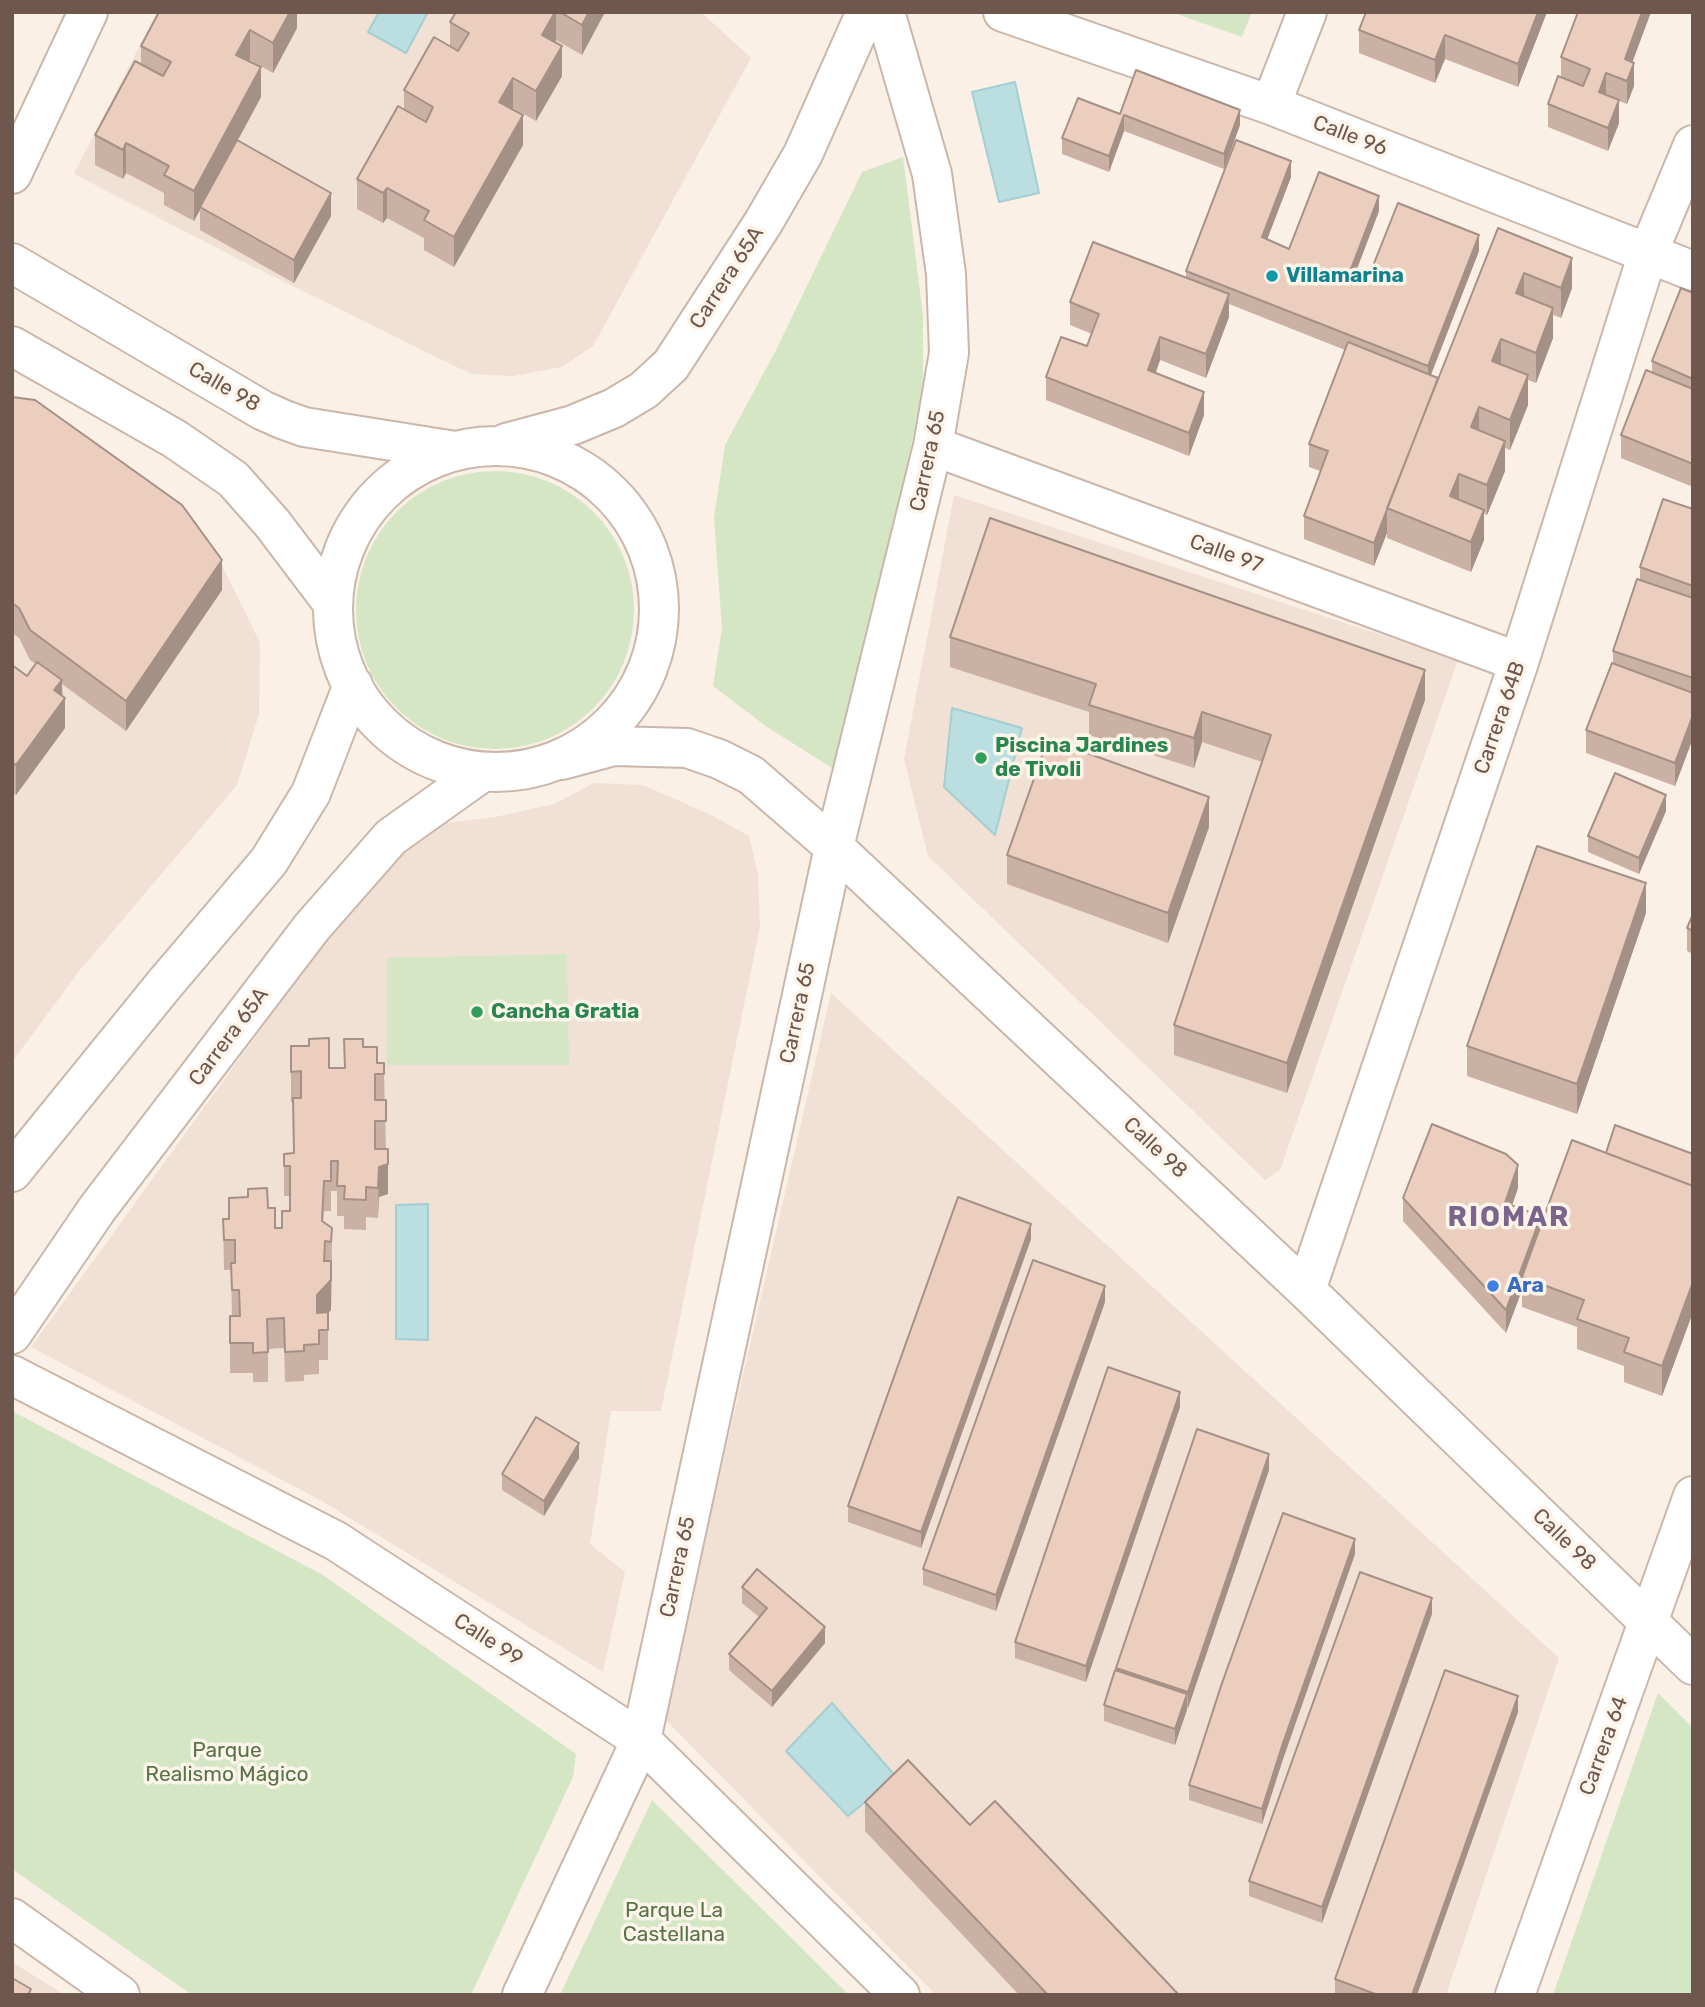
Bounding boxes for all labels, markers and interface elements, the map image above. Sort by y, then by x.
street label: Calle 96 [1309,110,1391,162]
street label: Carrera 65A [685,222,769,334]
place label: Villamarina [1286,263,1404,289]
marker: Villamarina [1264,268,1280,284]
street label: Calle 98 [184,356,264,418]
street label: Carrera 65 [905,408,951,514]
street label: Calle 97 [1186,529,1266,579]
street label: Carrera 64B [1469,658,1531,778]
place label: Piscina Jardines de Tivoli [995,733,1168,783]
marker: Piscina Jardines de Tivoli [973,750,989,766]
street label: Carrera 65 [775,960,821,1066]
street label: Carrera 65A [184,983,274,1091]
place label: Cancha Gratia [491,999,640,1025]
marker: Cancha Gratia [469,1004,485,1020]
street label: Calle 98 [1118,1112,1192,1184]
district label: RIOMAR [1448,1201,1570,1235]
place label: Ara [1507,1273,1544,1299]
marker: Ara [1485,1278,1501,1294]
street label: Calle 98 [1527,1504,1601,1576]
street label: Carrera 65 [655,1514,701,1620]
street label: Calle 99 [449,1608,527,1672]
street label: Carrera 64 [1574,1693,1634,1799]
park label: Parque Realismo Mágico [145,1738,309,1788]
park label: Parque La Castellana [623,1898,725,1948]

